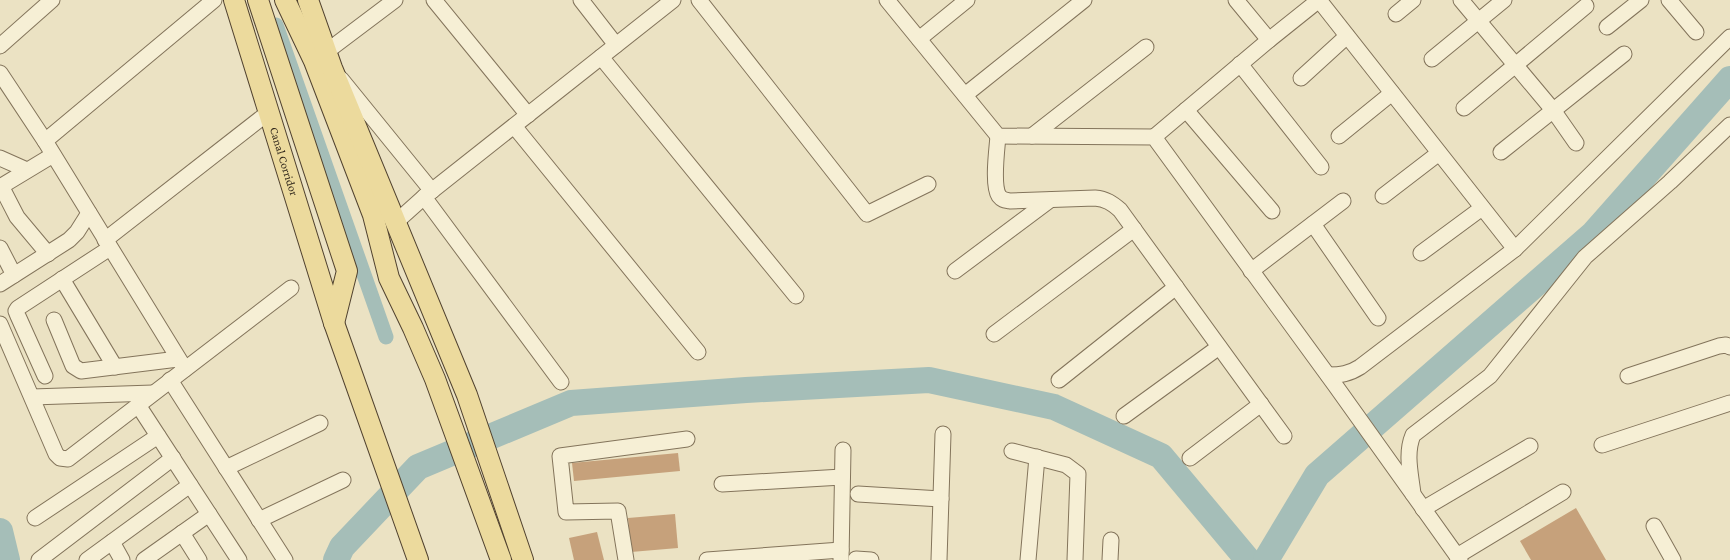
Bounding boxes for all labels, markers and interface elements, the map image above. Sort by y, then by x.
street label: Canal Corridor [267,125,301,198]

